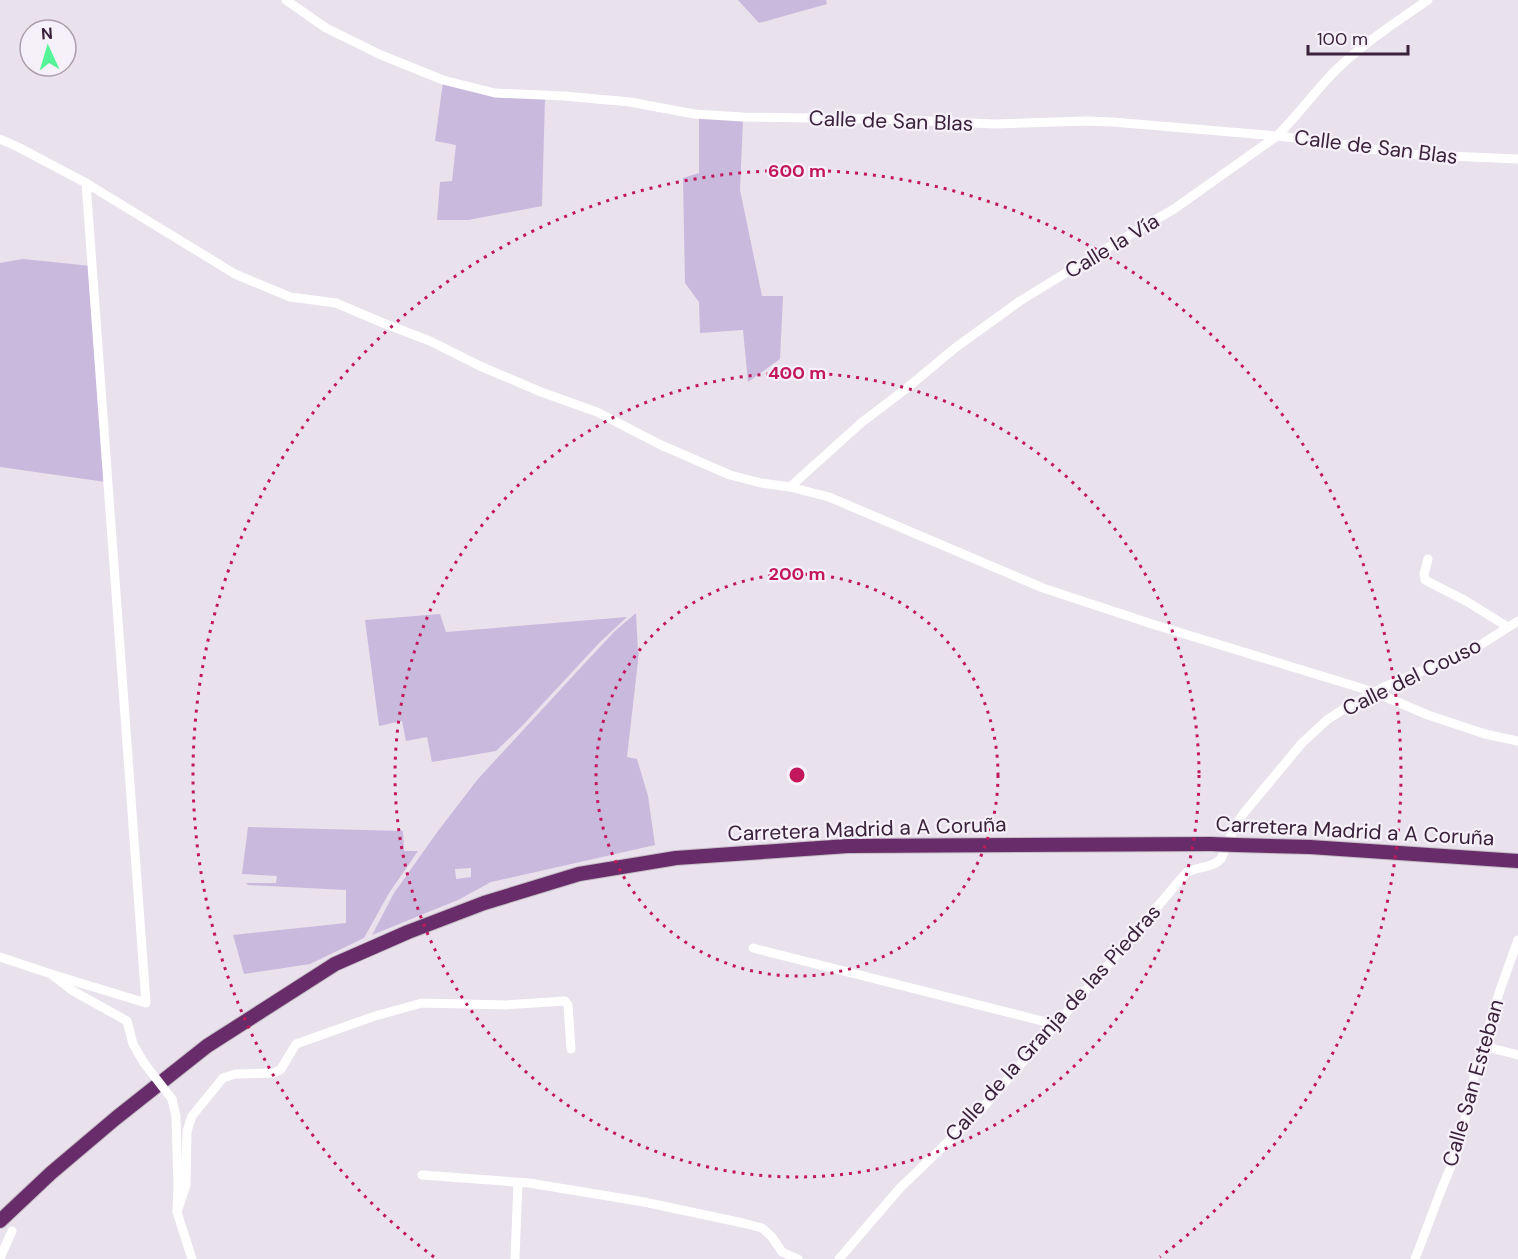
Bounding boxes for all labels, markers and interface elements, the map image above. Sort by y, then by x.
north arrow [18,18,78,78]
scale bar [1308,18,1408,56]
text: N [40,23,54,44]
text: 100 m [1317,27,1368,51]
street label: Calle de San Blas [808,104,974,138]
street label: Calle de San Blas [1293,123,1459,171]
text: 600 m [768,159,826,183]
street label: Calle la Vía [1060,207,1164,285]
text: 400 m [768,361,826,385]
text: 200 m [769,562,825,586]
street label: Calle del Couso [1338,631,1486,723]
centre of rings [787,765,807,785]
street label: Carretera Madrid a A Coruña [727,810,1007,848]
street label: Carretera Madrid a A Coruña [1215,810,1495,852]
street label: Calle de la Granja de las Piedras [939,898,1167,1148]
street label: Calle San Esteban [1436,996,1510,1170]

